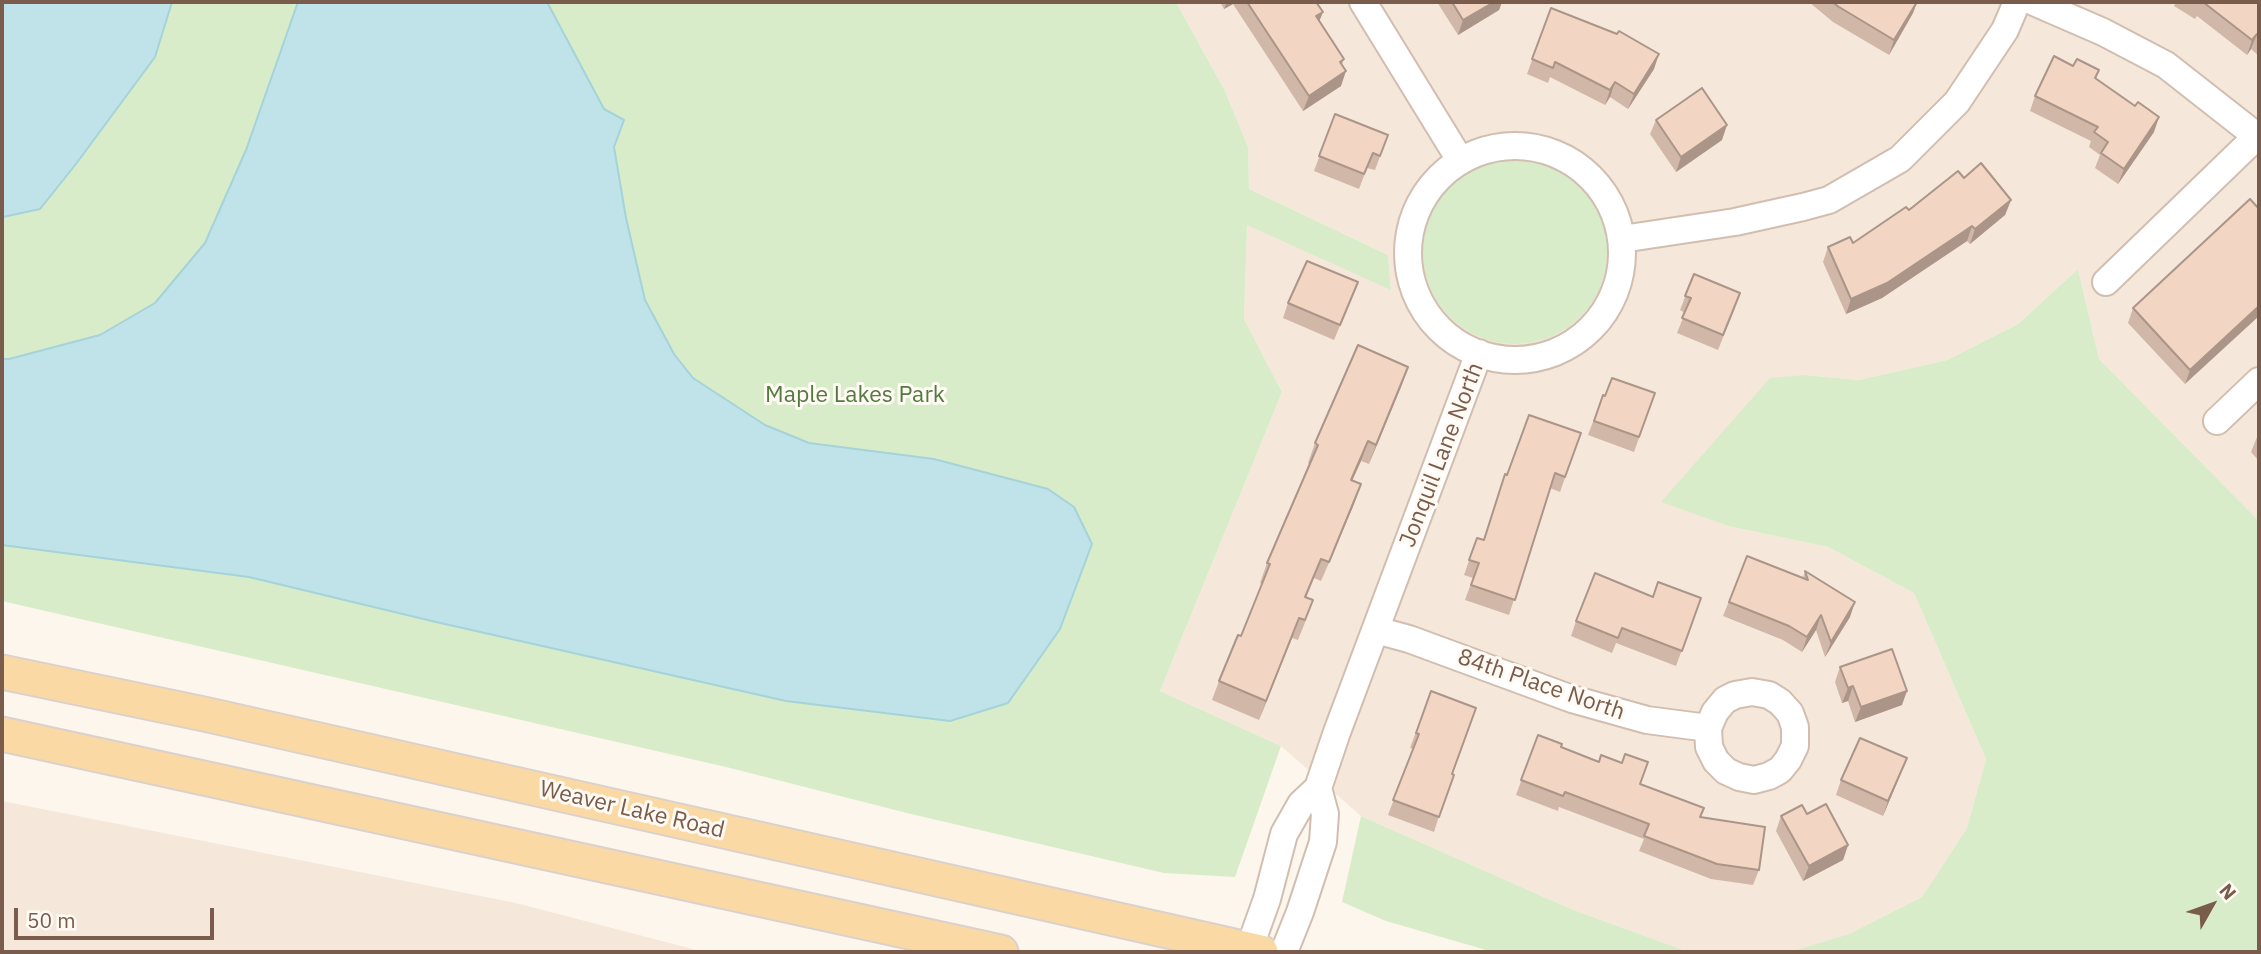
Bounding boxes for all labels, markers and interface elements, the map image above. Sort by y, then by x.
street label: Jonquil Lane North [1394,359,1490,551]
park label: Maple Lakes Park [765,381,945,409]
street label: 84th Place North [1454,643,1628,727]
street label: Weaver Lake Road [537,775,727,845]
north arrow [2177,870,2247,940]
text: N [2214,879,2242,904]
scale bar [18,894,217,938]
text: 50 m [27,906,76,934]

